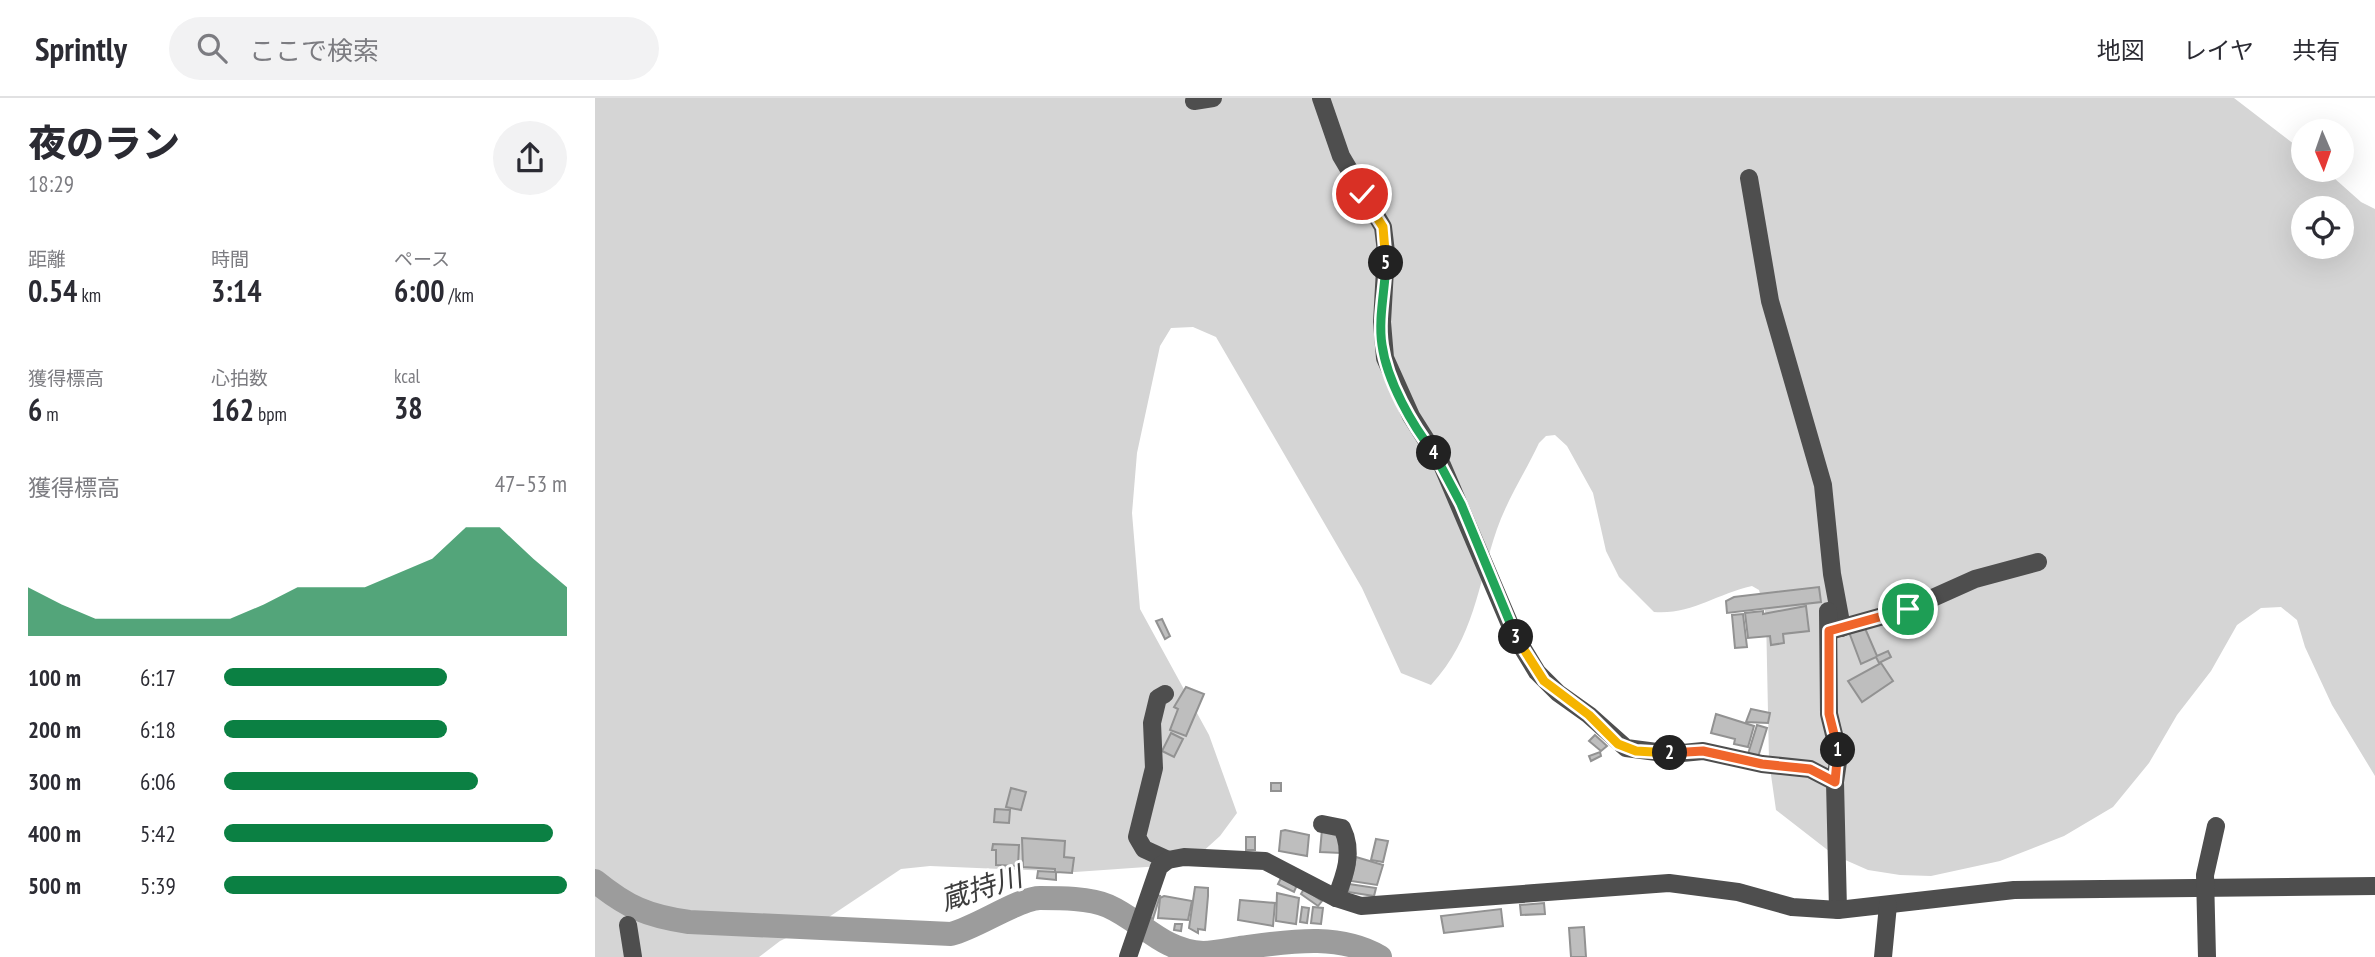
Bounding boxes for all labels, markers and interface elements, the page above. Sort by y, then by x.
search box [169,17,659,80]
text: Sprintly [35,27,127,70]
icon: search [193,29,231,67]
text: ここで検索 [249,34,379,67]
text: 地図 [2097,35,2145,66]
text: レイヤ [2183,35,2254,66]
text: 共有 [2292,35,2340,66]
text: 夜のラン [28,118,180,167]
north arrow [2291,119,2354,182]
map controls [2291,119,2354,259]
button: share [493,121,567,195]
pin [1332,164,1392,224]
text: 18:29 [28,169,74,198]
icon: check [1343,175,1381,213]
button: locate [2291,196,2354,259]
pin: 5 [1369,246,1403,280]
text: 距離 [28,247,66,271]
text: 時間 [211,247,249,271]
text: ペース [394,247,450,271]
text: 5 [1381,250,1390,274]
text: 0.54 [28,271,77,310]
text: 3:14 [211,271,262,310]
text: 6:00 [394,271,445,310]
text: km [77,283,101,307]
text: /km [445,283,474,307]
text: kcal [394,364,420,388]
text: 獲得標高 [28,366,104,390]
text: 心拍数 [211,366,268,390]
text: 38 [394,388,423,427]
text: 6 [28,390,42,429]
text: 162 [211,390,254,429]
text: m [42,402,59,426]
text: bpm [254,402,287,426]
pin: 4 [1417,436,1451,470]
text: 4 [1429,440,1438,464]
text: 47–53 m [495,469,567,498]
text: 獲得標高 [28,473,120,502]
pin [1878,579,1938,639]
icon: arrive [1889,590,1927,628]
pin: 3 [1499,620,1534,654]
text: 3 [1511,624,1520,648]
text: 100 m [28,663,81,692]
text: 6:17 [140,663,176,692]
text: 200 m [28,715,81,744]
text: 6:18 [140,715,176,744]
pin: 1 [1821,732,1855,768]
pin: 2 [1653,736,1687,770]
text: 1 [1833,737,1842,761]
text: 2 [1665,740,1674,764]
text: 300 m [28,767,81,796]
text: 6:06 [140,767,176,796]
text: 400 m [28,819,81,848]
text: 5:42 [140,819,176,848]
water label: 蔵持川 [935,856,1029,918]
text: 500 m [28,871,81,900]
text: 5:39 [140,871,176,900]

